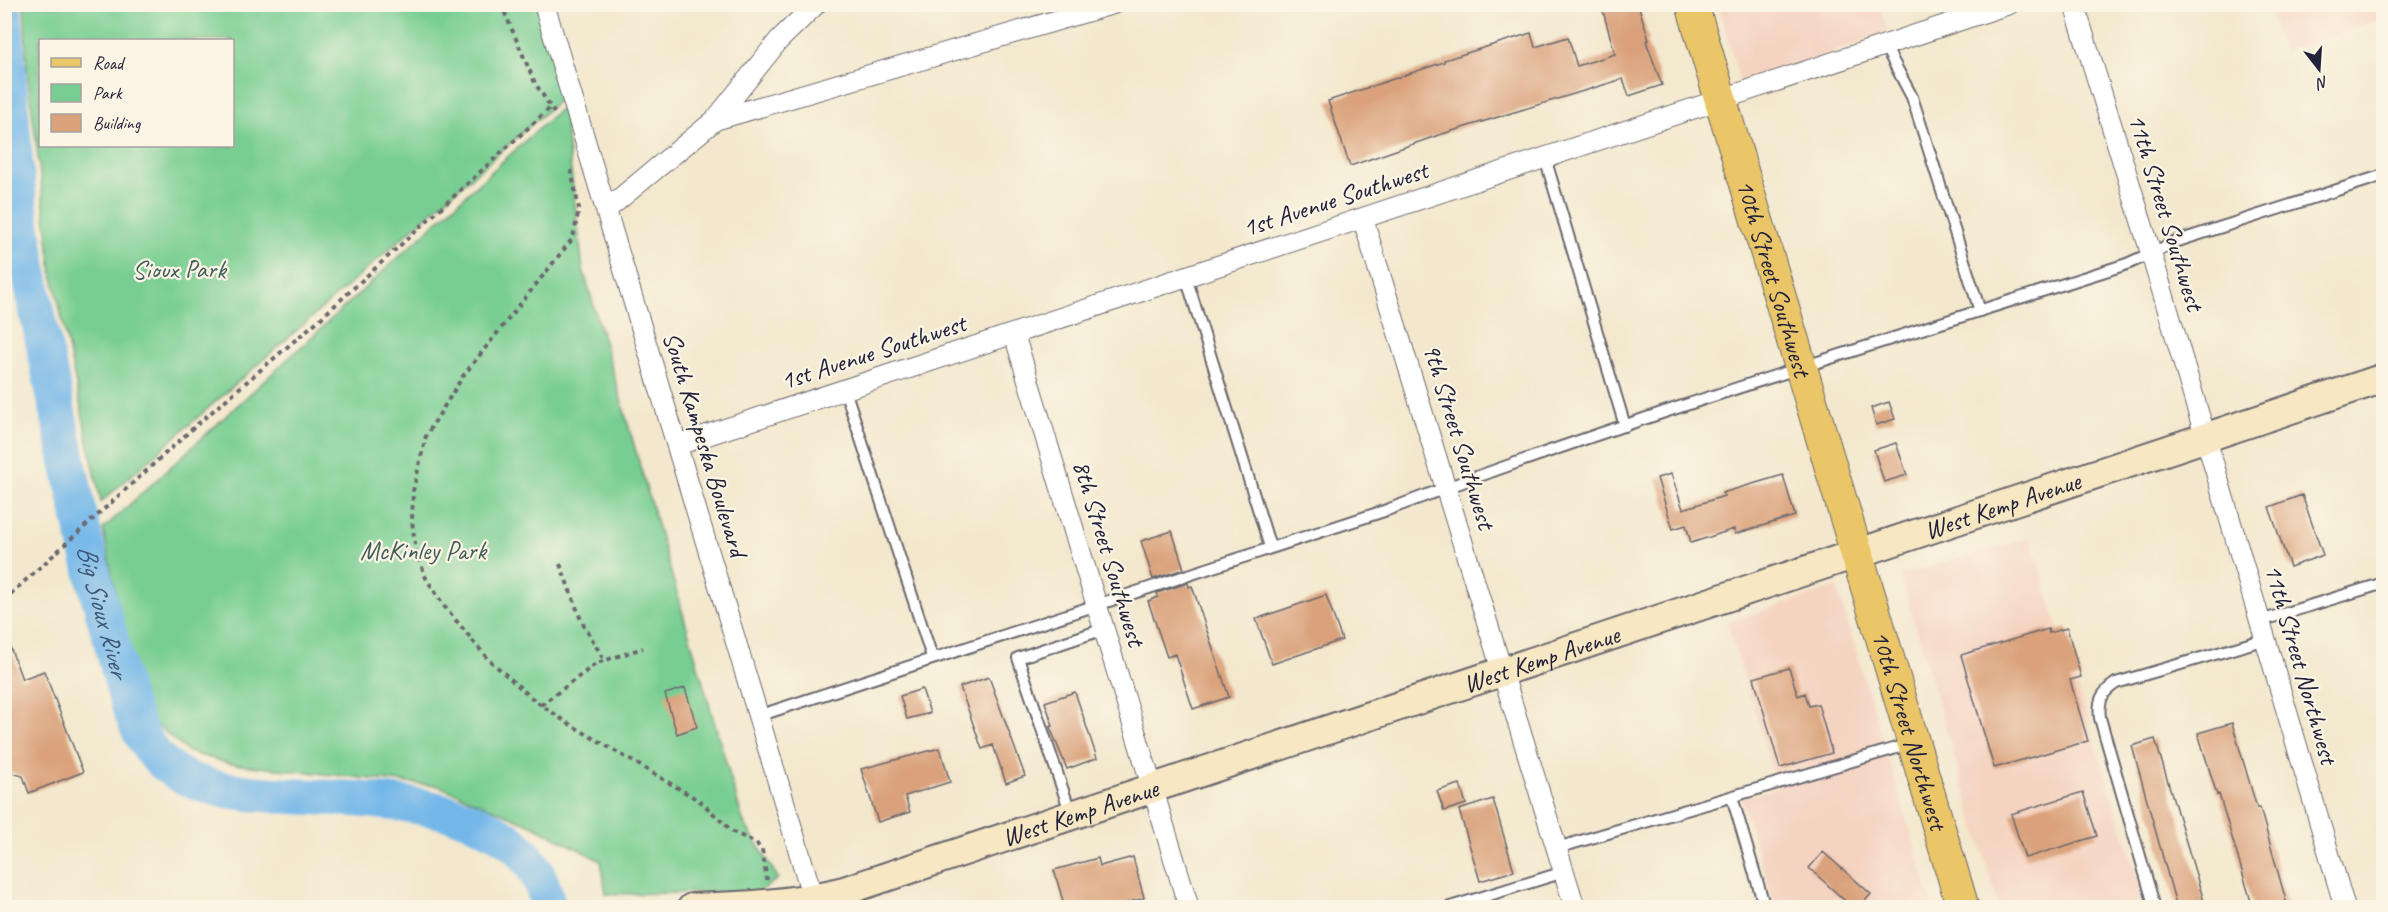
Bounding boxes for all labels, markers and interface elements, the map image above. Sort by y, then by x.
legend [39,39,234,147]
north arrow [2289,39,2349,99]
text: Road [93,52,126,74]
text: N [2312,71,2331,94]
text: Park [93,82,123,104]
street label: 11th Street Southwest [2120,110,2212,317]
text: Building [93,112,142,134]
street label: 1st Avenue Southwest [1238,153,1434,244]
street label: 10th Street Southwest [1729,175,1820,383]
park label: Sioux Park [132,253,228,286]
street label: 1st Avenue Southwest [776,306,972,397]
street label: South Kampeska Boulevard [655,328,756,564]
street label: 9th Street Southwest [1415,339,1504,535]
street label: 8th Street Southwest [1065,456,1154,652]
street label: West Kemp Avenue [1920,463,2086,547]
park label: McKinley Park [360,534,488,567]
water label: Big Sioux River [70,541,138,685]
street label: 11th Street Northwest [2257,560,2346,770]
street label: West Kemp Avenue [1459,617,1625,700]
street label: 10th Street Northwest [1864,626,1956,836]
street label: West Kemp Avenue [998,771,1164,854]

